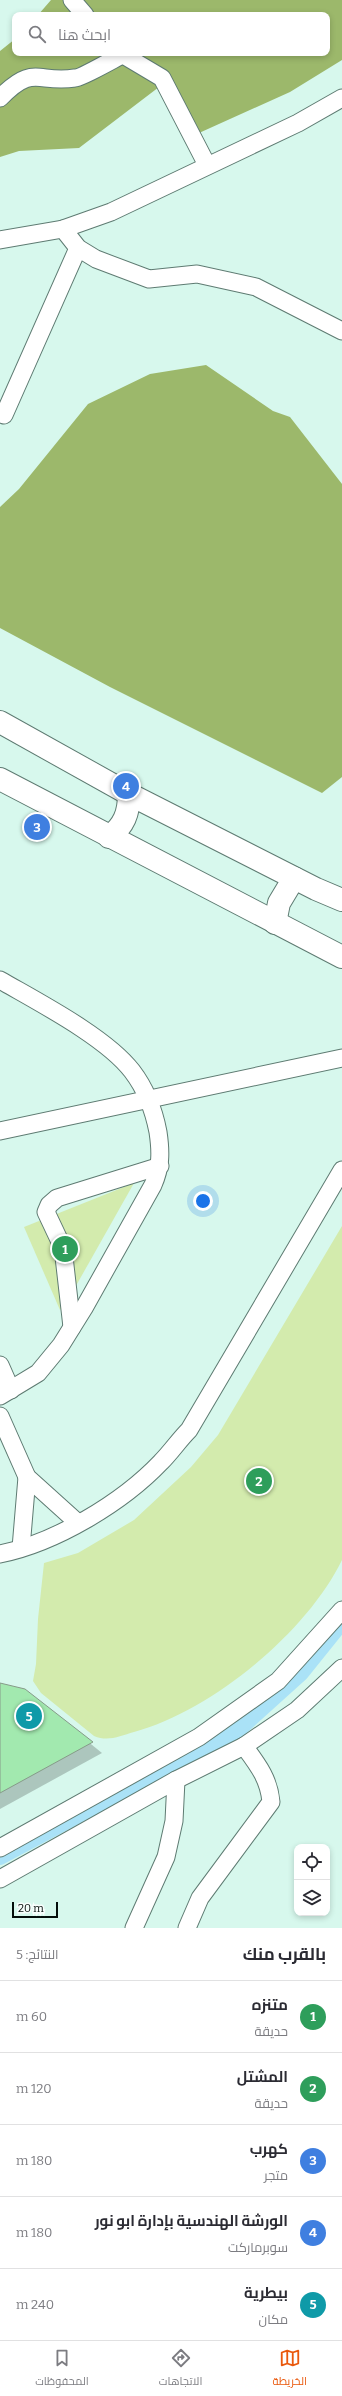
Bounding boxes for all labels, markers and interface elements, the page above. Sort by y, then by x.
search box [12,12,330,56]
icon: search [26,23,48,45]
text: ابحث هنا [58,26,111,44]
pin: 4 [113,771,139,801]
pin: 3 [24,812,50,842]
your location [193,1191,213,1211]
pin: 1 [52,1234,78,1264]
pin: 2 [246,1466,272,1496]
pin: 5 [16,1701,42,1731]
map controls [294,1844,330,1916]
button: locate [294,1844,330,1880]
button: layers [294,1880,330,1916]
scale bar [12,1900,58,1919]
text: 20 m [18,1902,44,1915]
text: بالقرب منك [243,1944,326,1965]
text: النتائج: 5 [16,1947,58,1962]
text: متنزه [252,1996,288,2014]
text: 60 m [16,2009,47,2024]
text: 1 [310,2009,316,2024]
text: حديقة [255,2024,288,2039]
text: المشتل [237,2068,288,2086]
text: 120 m [16,2081,52,2096]
text: 2 [309,2081,317,2096]
text: حديقة [255,2096,288,2111]
text: كهرب [250,2140,288,2158]
text: 180 m [16,2153,52,2168]
text: 3 [309,2153,317,2168]
text: متجر [264,2168,288,2183]
text: الورشة الهندسية بإدارة ابو نور [95,2212,288,2230]
text: 180 m [16,2225,52,2240]
text: 4 [309,2225,317,2240]
text: سوبرماركت [228,2240,288,2255]
text: بيطرية [244,2284,288,2302]
text: 240 m [16,2297,54,2312]
text: 5 [309,2297,317,2312]
text: مكان [259,2312,288,2327]
tab: المحفوظات [35,2347,89,2391]
tab: الاتجاهات [159,2347,202,2391]
tab: الخريطة [273,2347,307,2391]

